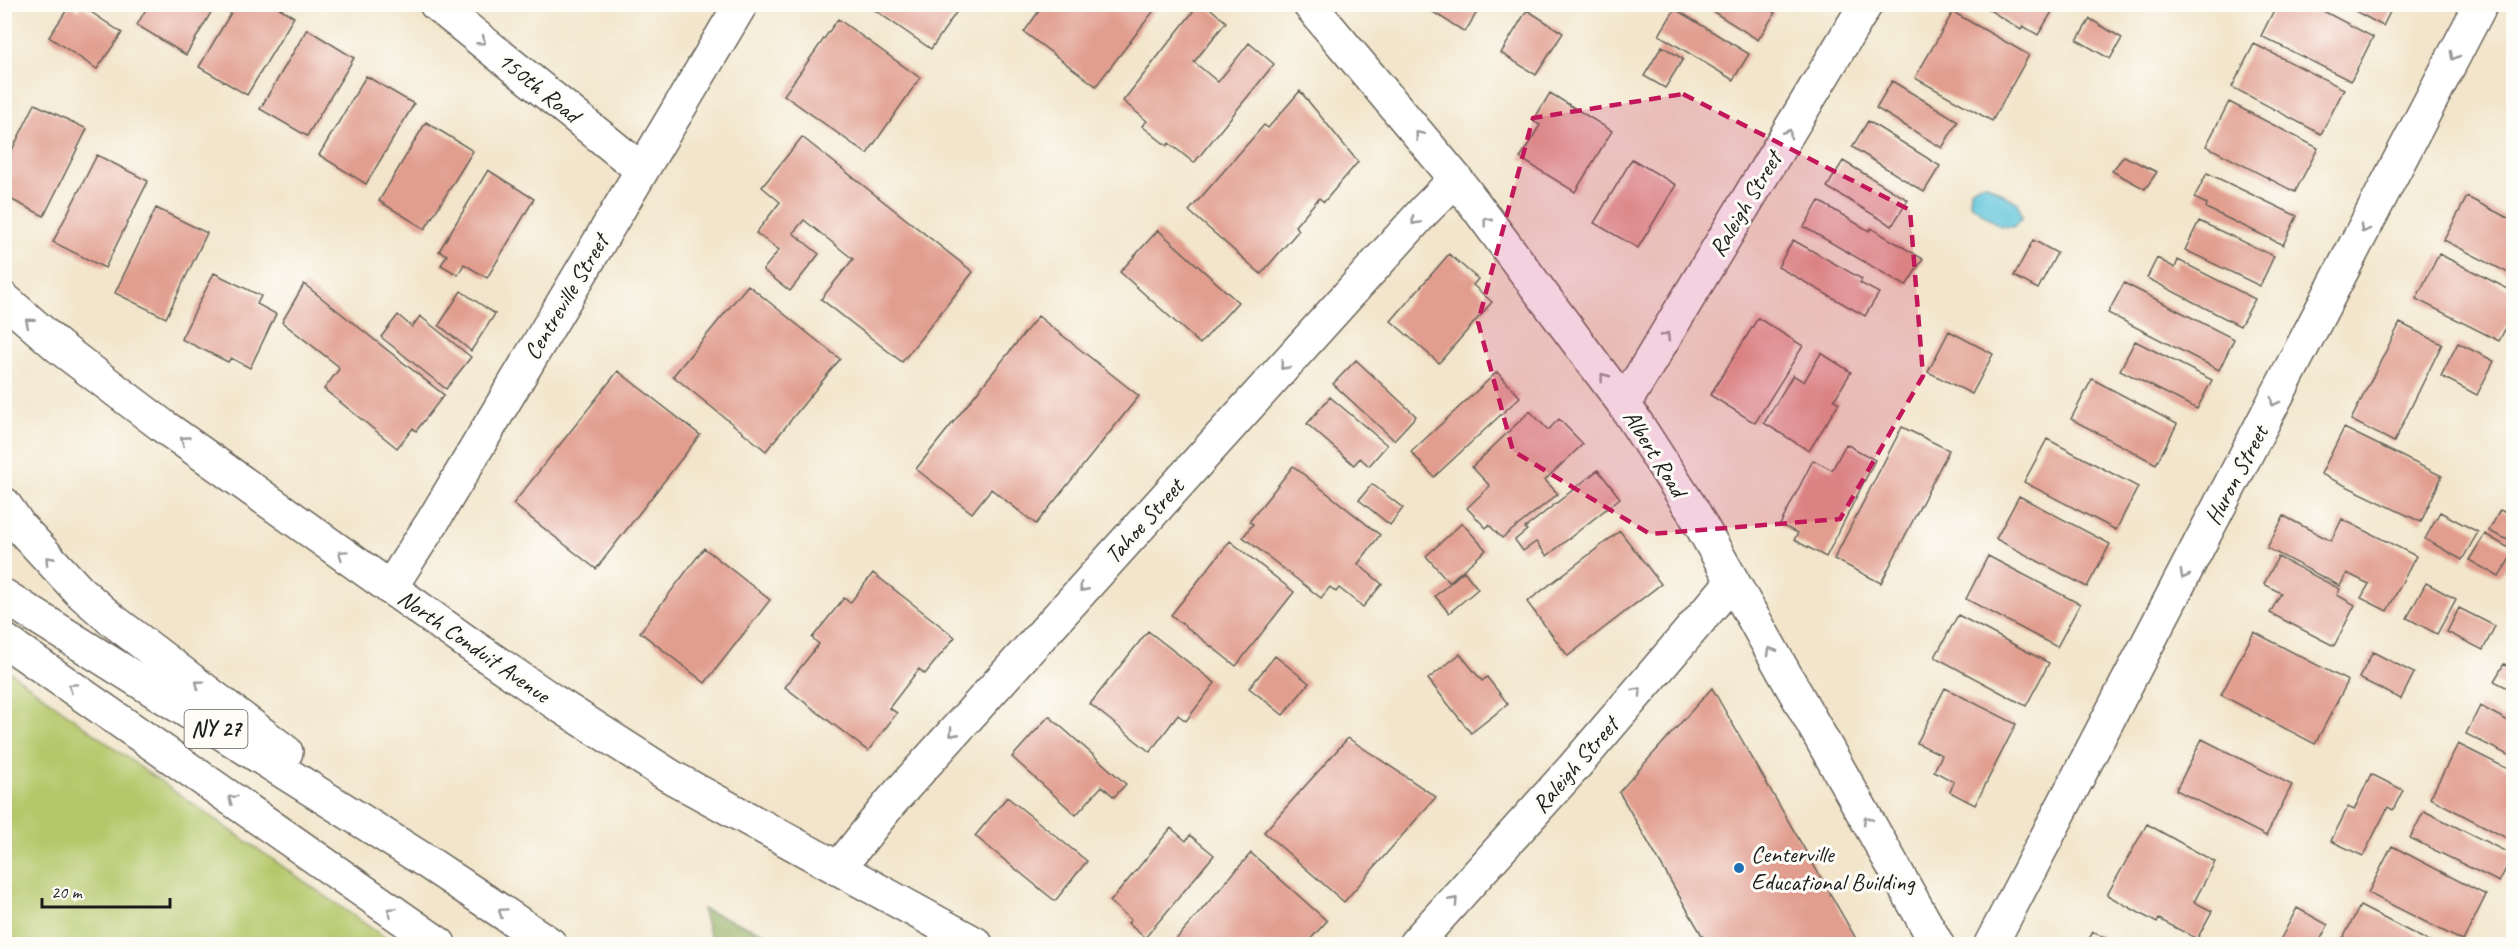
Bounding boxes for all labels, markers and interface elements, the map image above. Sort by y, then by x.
one-way arrow [475,33,486,44]
street label: 150th Road [492,45,589,131]
one-way arrow [2450,50,2462,61]
one-way arrow [1781,129,1793,139]
one-way arrow [1415,131,1426,142]
street label: Raleigh Street [1702,144,1790,262]
one-way arrow [1411,214,1422,225]
one-way arrow [1483,216,1494,227]
one-way arrow [2360,223,2371,234]
street label: Centreville Street [517,226,617,365]
one-way arrow [25,318,36,329]
one-way arrow [1658,332,1670,342]
one-way arrow [1281,359,1292,370]
one-way arrow [1600,372,1611,383]
one-way arrow [2270,396,2281,406]
street label: Albert Road [1617,404,1695,505]
street label: Huron Street [2197,419,2276,530]
one-way arrow [179,437,190,448]
street label: Tahoe Street [1098,471,1191,570]
one-way arrow [338,550,349,561]
one-way arrow [45,556,56,566]
one-way arrow [2180,569,2191,579]
street label: North Conduit Avenue [392,582,558,711]
one-way arrow [1079,582,1090,592]
one-way arrow [1767,647,1778,657]
one-way arrow [194,680,205,691]
one-way arrow [67,683,78,694]
one-way arrow [1631,687,1642,698]
street label: Raleigh Street [1525,709,1627,819]
road number: NY 27 [184,710,248,748]
one-way arrow [949,726,960,737]
one-way arrow [227,795,238,806]
one-way arrow [1863,816,1874,827]
place label: Centerville Educational Building [1751,839,1916,897]
marker: Centerville Educational Building [1732,861,1746,875]
scale bar [42,871,170,909]
text: 20 m [51,881,84,903]
one-way arrow [1447,897,1458,908]
one-way arrow [387,907,398,918]
one-way arrow [498,908,509,919]

